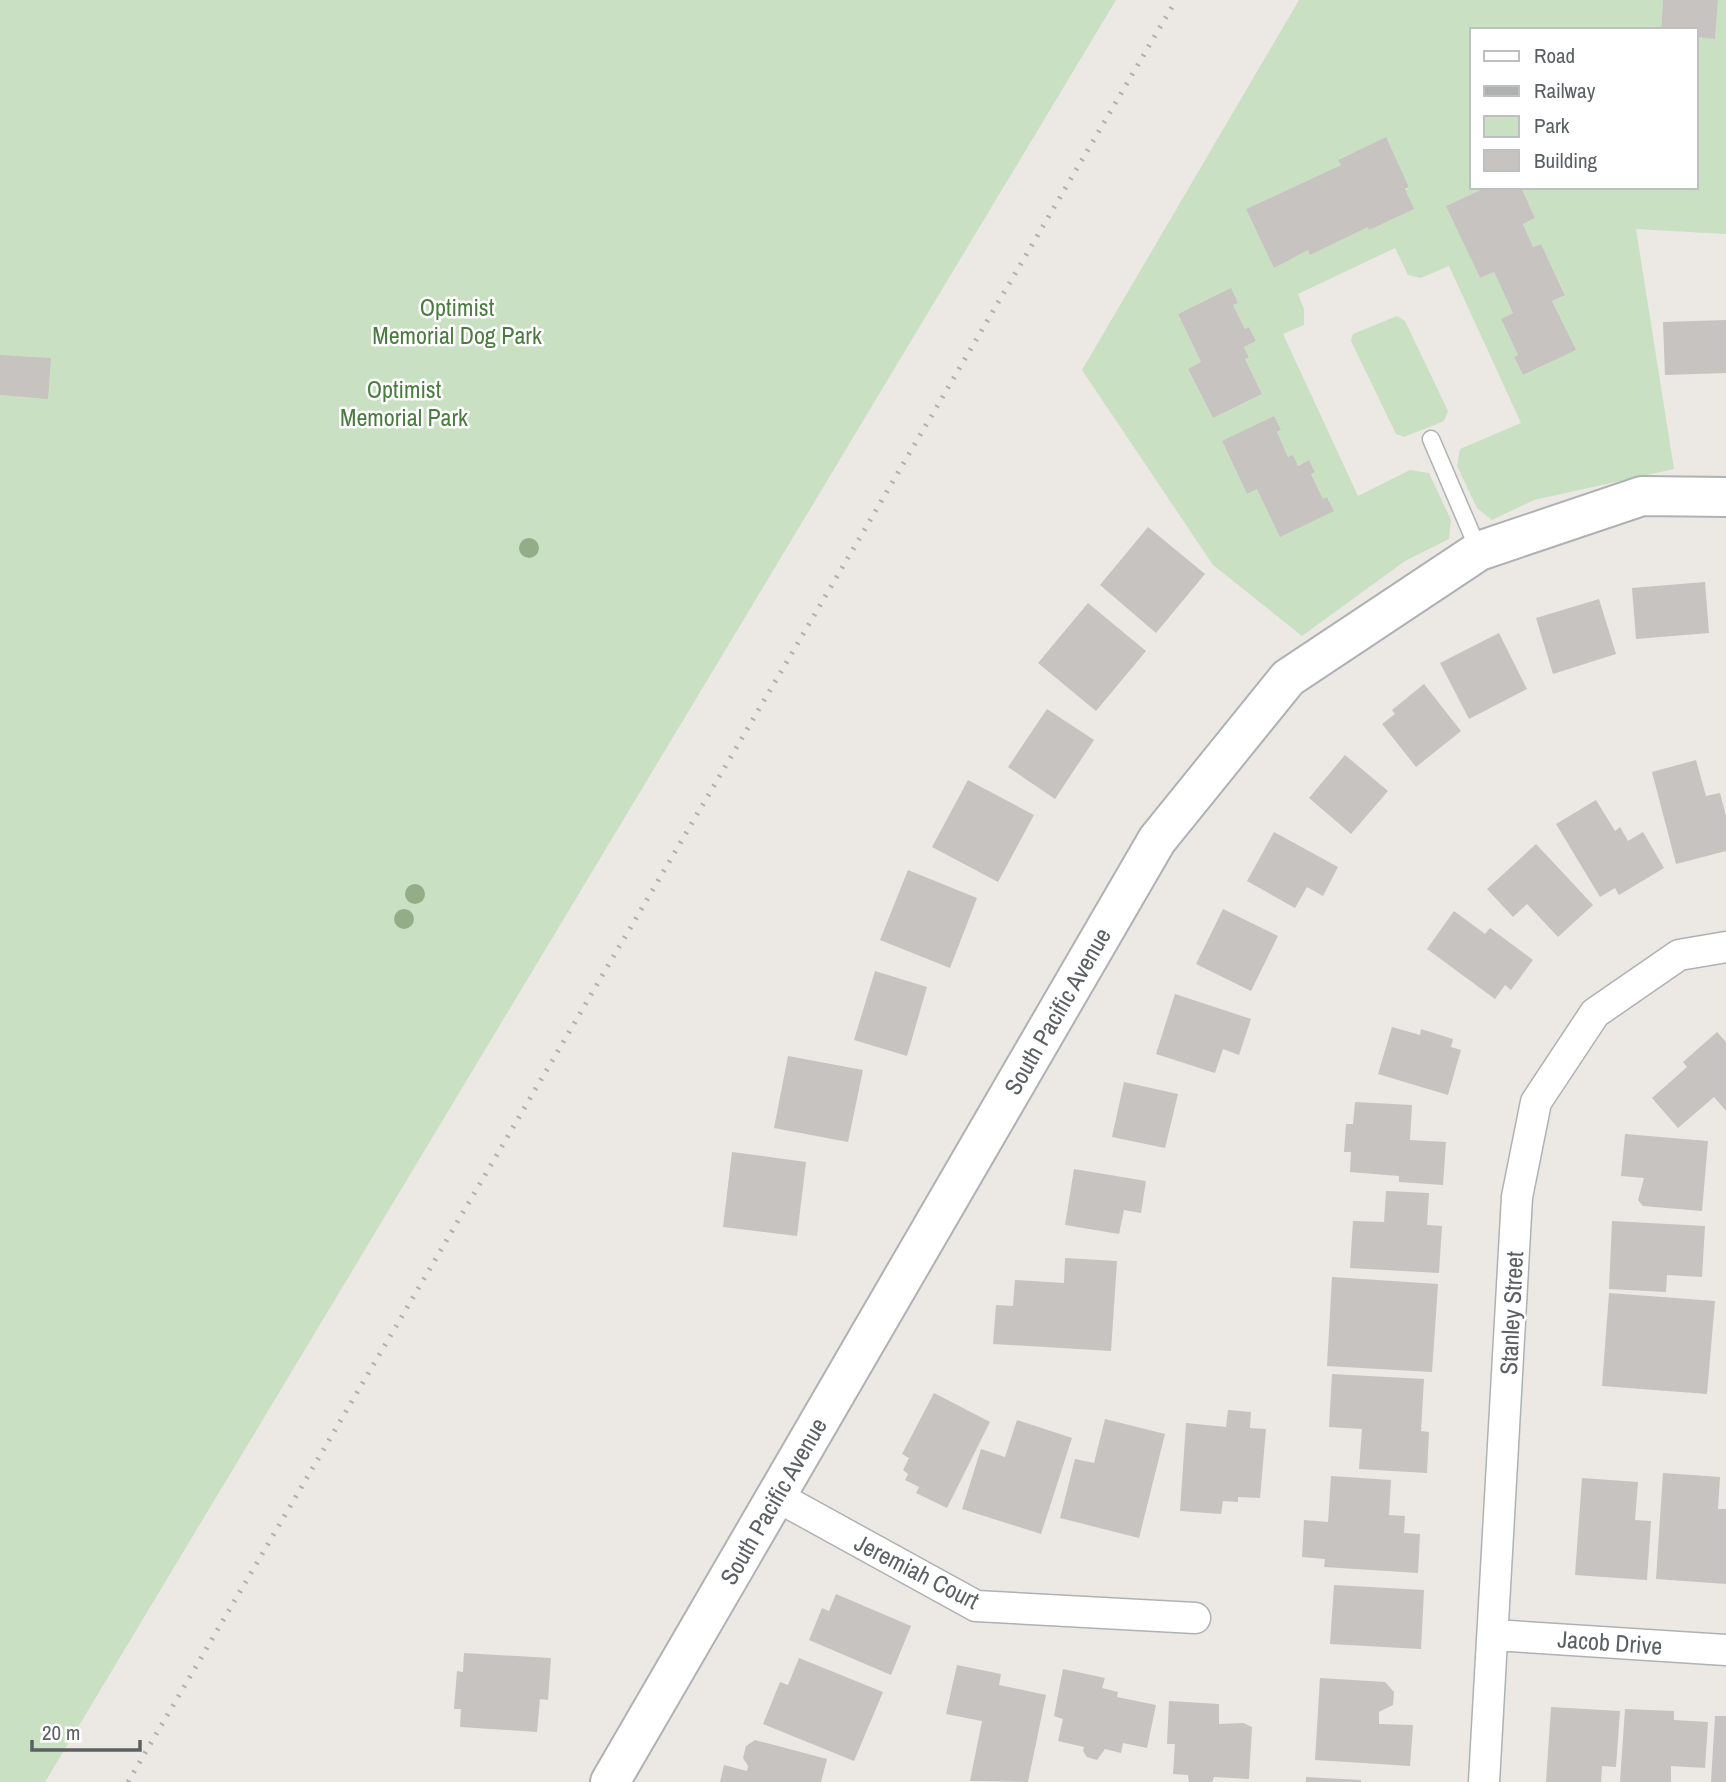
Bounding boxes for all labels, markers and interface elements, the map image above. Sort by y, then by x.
legend [1470,28,1698,189]
text: Road [1534,41,1575,70]
text: Railway [1534,76,1596,105]
text: Park [1534,111,1570,140]
text: Building [1534,146,1598,175]
park label: Optimist Memorial Dog Park [372,291,542,351]
park label: Optimist Memorial Park [340,373,468,433]
street label: South Pacific Avenue [996,922,1118,1100]
street label: Stanley Street [1492,1250,1530,1376]
street label: South Pacific Avenue [712,1412,834,1590]
street label: Jeremiah Court [849,1526,985,1616]
street label: Jacob Drive [1557,1622,1663,1662]
scale bar [32,1708,140,1752]
text: 20 m [42,1718,80,1747]

